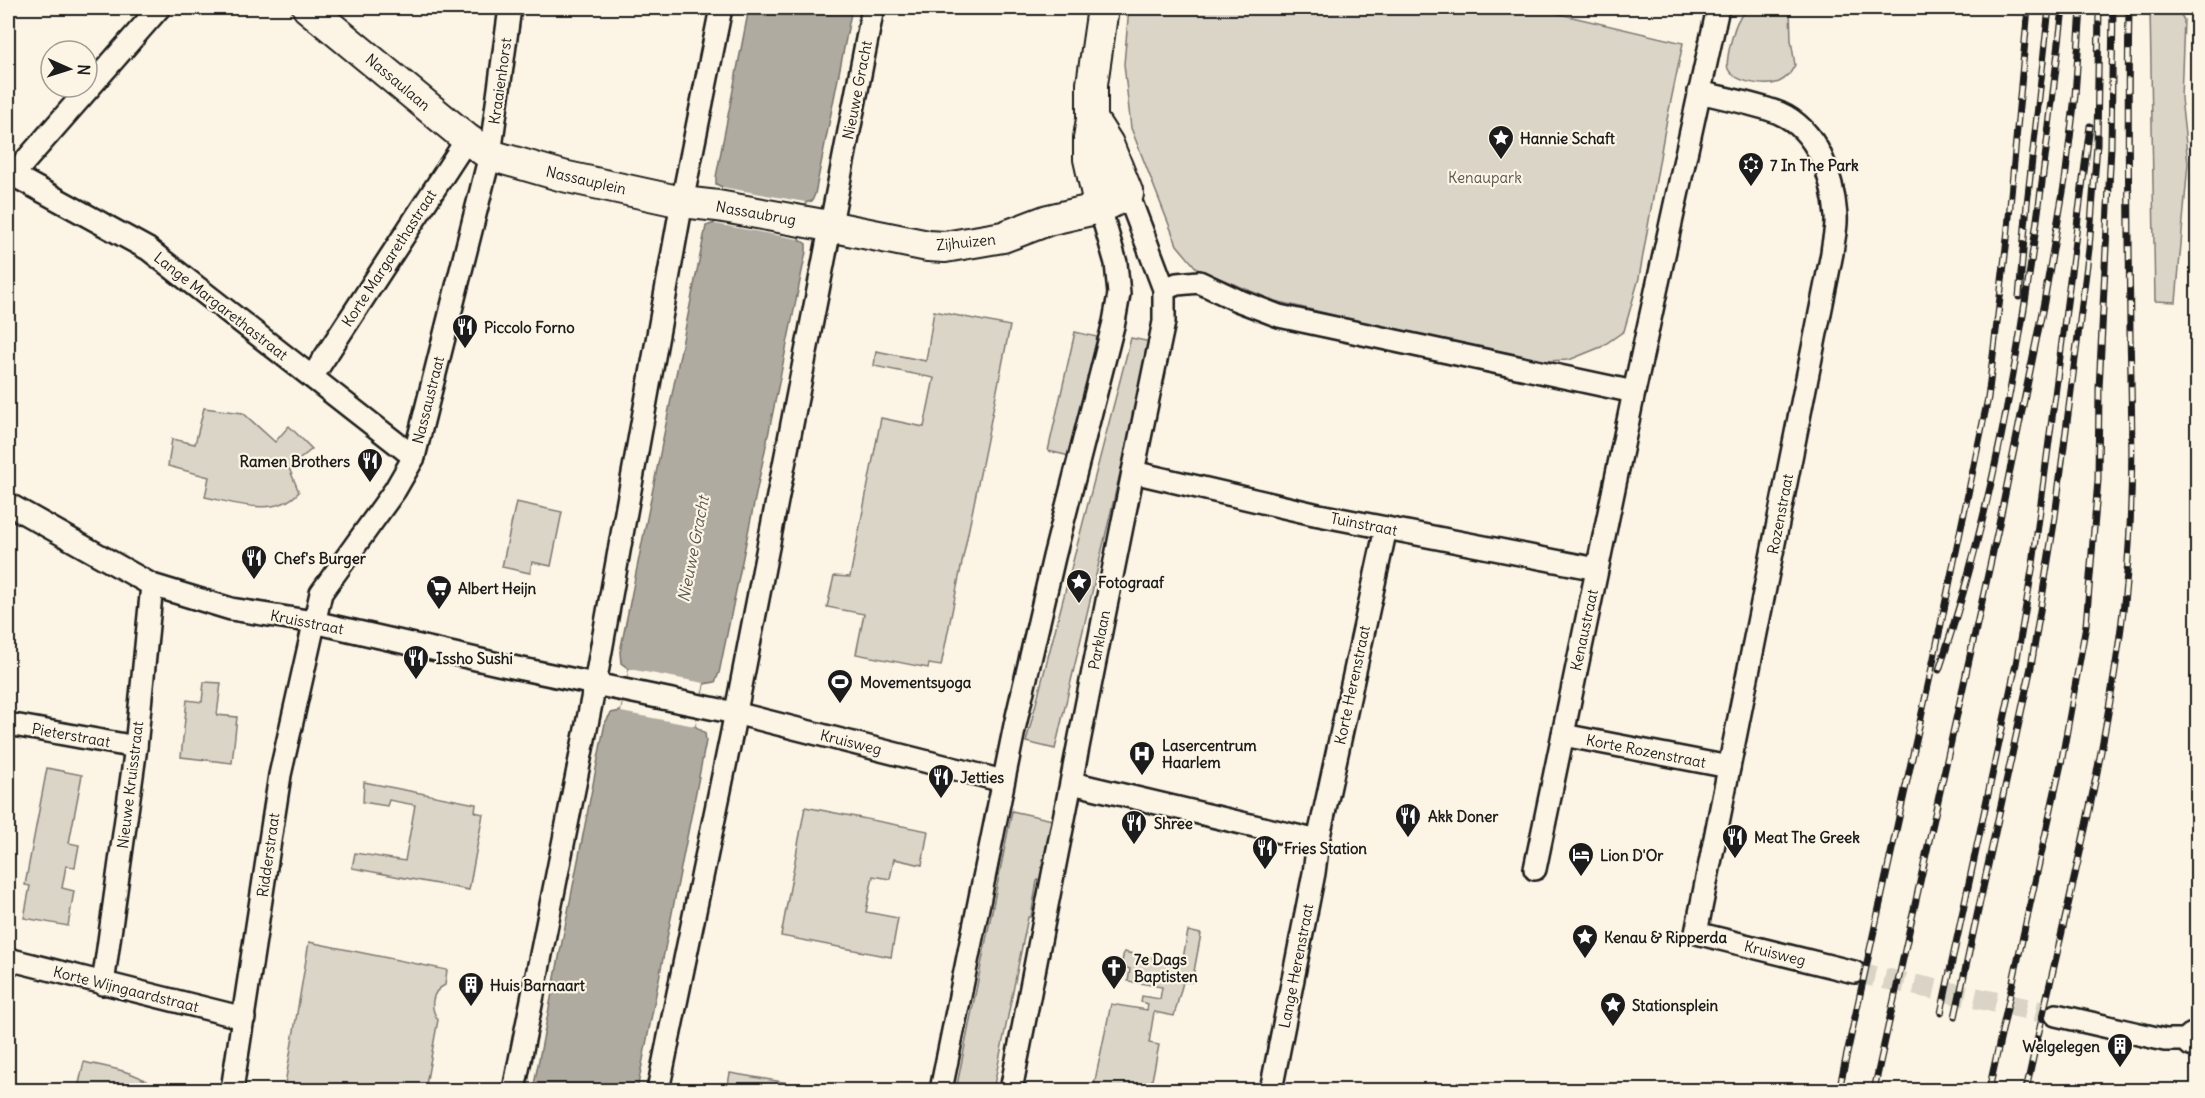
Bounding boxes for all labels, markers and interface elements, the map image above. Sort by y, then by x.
street label: Kraaienhorst [485,36,515,126]
north arrow [39,39,99,99]
street label: Nieuwe Gracht [838,39,876,141]
street label: Nassaulaan [362,49,435,115]
text: N [74,64,94,76]
place icon: Hannie Schaft [1486,123,1516,161]
place label: Hannie Schaft [1520,129,1616,148]
synagogue icon: 7 In The Park [1736,150,1766,188]
place label: 7 In The Park [1770,156,1859,175]
street label: Nassauplein [544,162,628,199]
park label: Kenaupark [1448,168,1522,187]
street label: Korte Margarethastraat [338,186,440,330]
street label: Nassaubrug [714,197,798,229]
street label: Zijhuizen [935,229,997,255]
street label: Lange Margarethastraat [150,248,292,364]
restaurant icon: Piccolo Forno [450,312,480,350]
place label: Piccolo Forno [484,318,575,337]
street label: Nassaustraat [408,354,448,446]
restaurant icon: Ramen Brothers [355,446,385,484]
place label: Ramen Brothers [240,452,350,471]
street label: Rozenstraat [1763,472,1797,556]
water label: Nieuwe Gracht [673,492,714,603]
street label: Tuinstraat [1329,508,1399,540]
restaurant icon: Chef's Burger [239,543,269,581]
place label: Chef's Burger [274,549,367,569]
place icon: Fotograaf [1064,567,1094,605]
supermarket icon: Albert Heijn [424,573,454,611]
place label: Fotograaf [1098,573,1165,593]
place label: Albert Heijn [458,579,537,598]
street label: Kenaustraat [1566,587,1602,673]
street label: Kruisstraat [269,606,345,638]
street label: Parklaan [1084,608,1114,671]
street label: Korte Herenstraat [1330,624,1374,746]
restaurant icon: Issho Sushi [401,643,431,681]
place label: Issho Sushi [436,649,513,668]
sports icon: Movementsyoga [825,667,855,705]
place label: Movementsyoga [860,673,972,693]
street label: Pieterstraat [30,719,112,751]
street label: Nieuwe Kruisstraat [113,720,147,850]
street label: Kruisweg [818,725,884,759]
street label: Korte Rozenstraat [1585,730,1707,772]
place label: Lasercentrum Haarlem [1162,736,1257,772]
hospital icon: Lasercentrum Haarlem [1127,739,1157,777]
restaurant icon: Jetties [926,762,956,800]
place label: Jetties [960,768,1004,787]
restaurant icon: Akk Doner [1393,801,1423,839]
place label: Akk Doner [1428,807,1499,826]
restaurant icon: Shree [1119,808,1149,846]
street label: Ridderstraat [253,812,283,898]
place label: Shree [1154,814,1193,833]
restaurant icon: Meat The Greek [1720,822,1750,860]
place label: Meat The Greek [1754,828,1860,847]
restaurant icon: Fries Station [1250,833,1280,871]
place label: Fries Station [1284,839,1367,858]
hotel icon: Lion D'Or [1566,840,1596,878]
place label: Lion D'Or [1600,846,1664,865]
street label: Lange Herenstraat [1275,902,1317,1030]
place icon: Kenau & Ripperda [1570,922,1600,960]
place label: Kenau & Ripperda [1604,928,1727,948]
street label: Kruisweg [1742,936,1808,970]
place label: 7e Dags Baptisten [1134,950,1198,987]
church icon: 7e Dags Baptisten [1099,953,1129,991]
street label: Korte Wijngaardstraat [51,962,201,1016]
building icon: Huis Barnaart [456,970,486,1008]
place label: Huis Barnaart [490,976,586,995]
place icon: Stationsplein [1598,990,1628,1028]
place label: Stationsplein [1632,996,1718,1016]
building icon: Welgelegen [2105,1031,2135,1069]
place label: Welgelegen [2022,1037,2100,1057]

